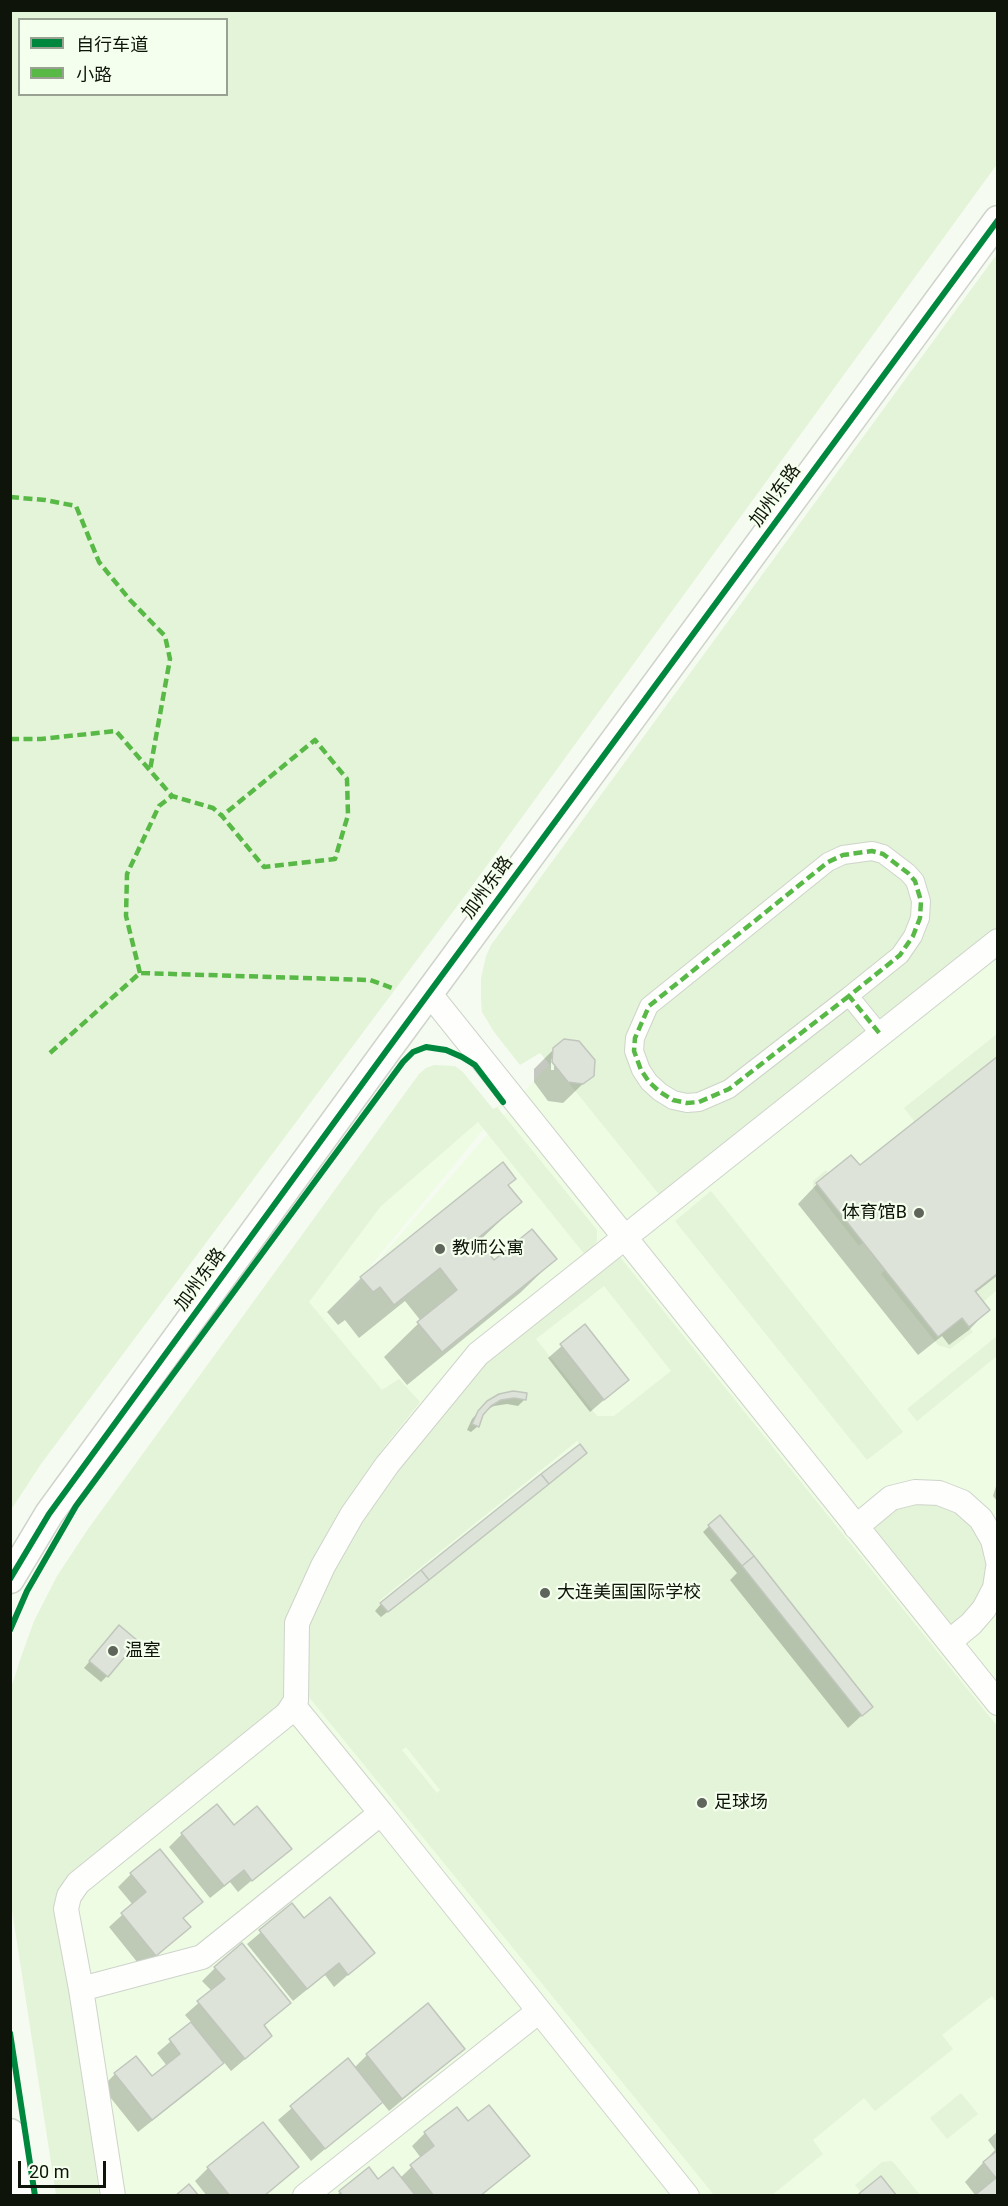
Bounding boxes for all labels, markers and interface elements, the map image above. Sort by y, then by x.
legend [18,18,228,96]
text: 自行车道 [76,34,148,55]
text: 小路 [76,64,112,85]
street label: 加州东路 [746,461,806,531]
street label: 加州东路 [458,853,518,923]
place label: 体育馆B [842,1202,907,1224]
marker: 体育馆B [912,1206,926,1220]
place label: 教师公寓 [452,1238,524,1260]
marker: 教师公寓 [433,1242,447,1256]
street label: 加州东路 [171,1245,231,1315]
place label: 大连美国国际学校 [557,1582,701,1604]
marker: 大连美国国际学校 [538,1586,552,1600]
place label: 温室 [125,1640,161,1662]
marker: 温室 [106,1644,120,1658]
place label: 足球场 [714,1792,768,1814]
marker: 足球场 [695,1796,709,1810]
scale bar [21,2149,110,2187]
text: 20 m [29,2161,69,2182]

